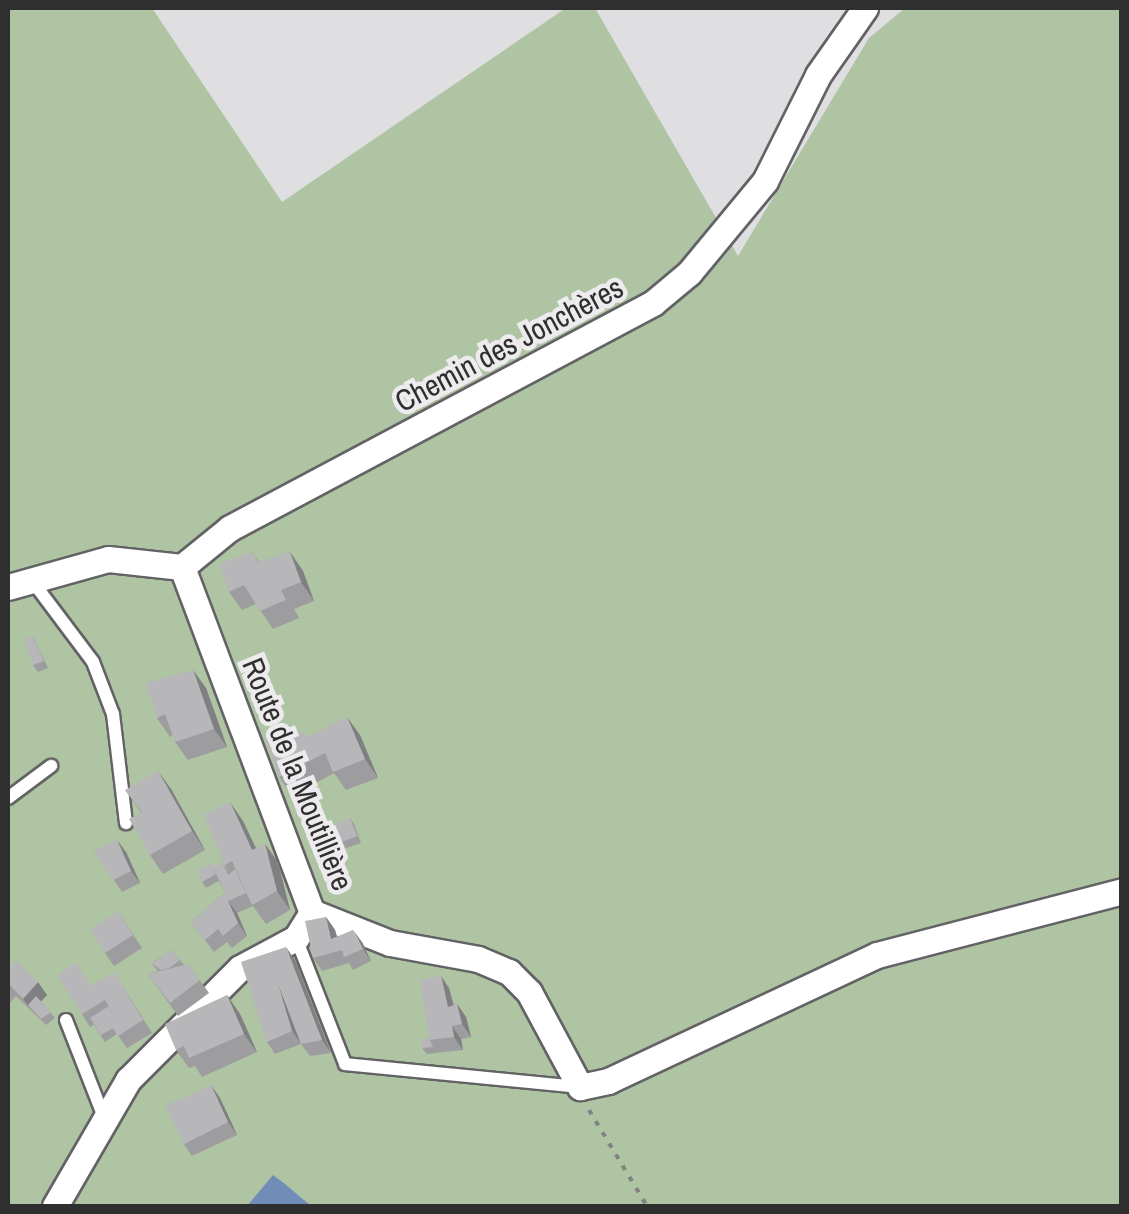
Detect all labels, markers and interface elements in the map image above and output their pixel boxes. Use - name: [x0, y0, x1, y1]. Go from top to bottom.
- street label: Chemin des Jonchères: [389, 269, 629, 419]
- street label: Route de la Moutillière: [235, 653, 361, 895]

